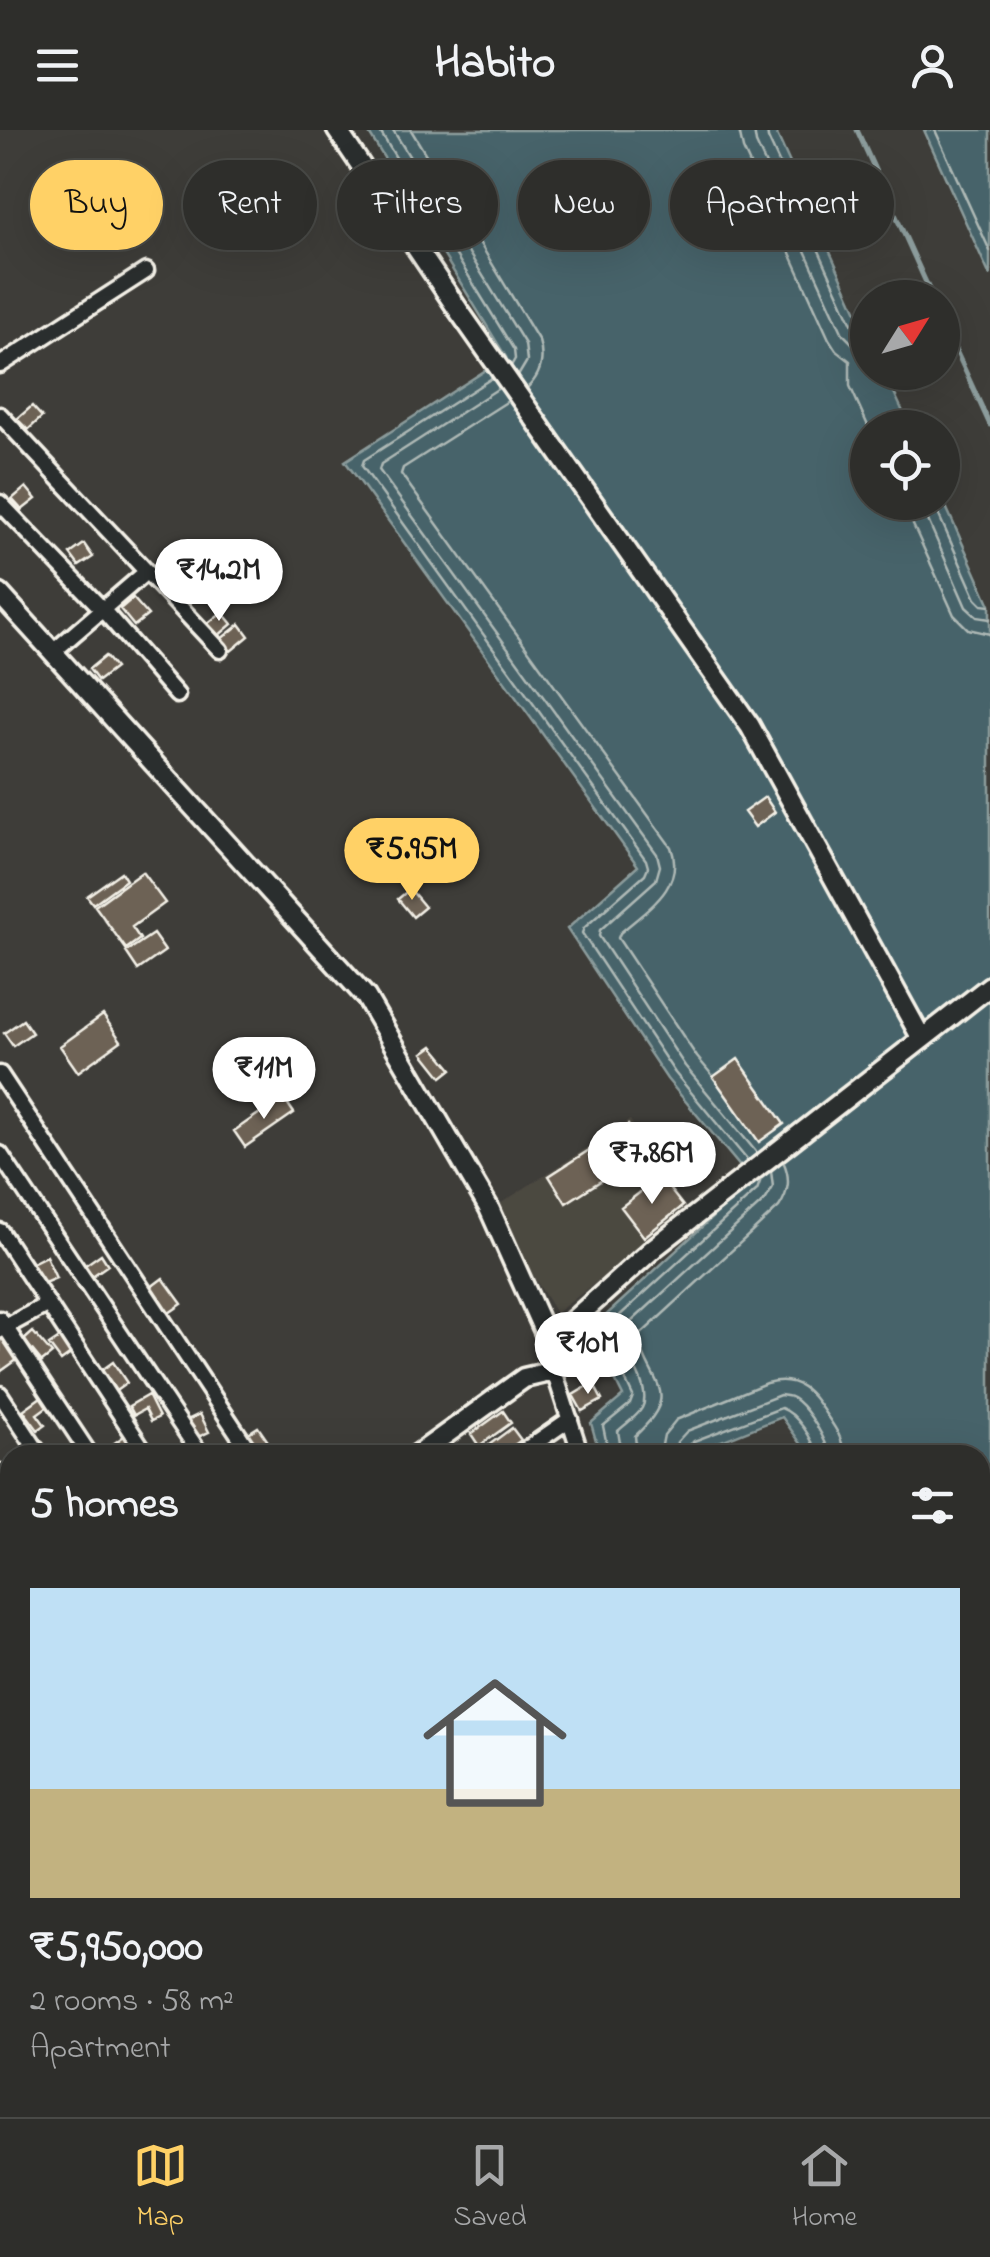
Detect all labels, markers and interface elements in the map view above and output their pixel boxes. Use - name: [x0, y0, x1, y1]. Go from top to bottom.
- text: Habito: [435, 32, 555, 98]
- icon: menu: [30, 38, 85, 93]
- icon: person: [905, 38, 960, 93]
- chip: Buy: [30, 160, 163, 250]
- chip: Rent: [183, 160, 317, 250]
- chip: Filters: [337, 160, 498, 250]
- chip: New: [518, 160, 650, 250]
- chip: Apartment: [670, 160, 894, 250]
- north arrow: [850, 280, 960, 390]
- map controls: [850, 280, 960, 520]
- button: locate: [850, 410, 960, 520]
- pin: ₹14.2M: [138, 539, 300, 624]
- text: ₹14.2M: [177, 548, 261, 595]
- pin: ₹5.95M: [331, 818, 493, 903]
- text: ₹5.95M: [366, 827, 458, 874]
- pin: ₹11M: [205, 1037, 323, 1122]
- text: ₹11M: [235, 1046, 293, 1093]
- pin: ₹7.86M: [571, 1122, 733, 1207]
- text: ₹7.86M: [610, 1131, 694, 1178]
- pin: ₹10M: [529, 1312, 647, 1397]
- text: ₹10M: [557, 1321, 619, 1368]
- text: 5 homes: [30, 1475, 179, 1536]
- icon: filters: [905, 1478, 960, 1533]
- icon: home: [405, 1653, 585, 1833]
- text: ₹5,950,000: [30, 1918, 203, 1979]
- text: 2 rooms · 58 m²: [30, 1979, 234, 2026]
- text: Apartment: [30, 2026, 171, 2073]
- tab: Map: [133, 2138, 188, 2239]
- tab: Saved: [453, 2138, 526, 2239]
- tab: Home: [792, 2138, 857, 2239]

